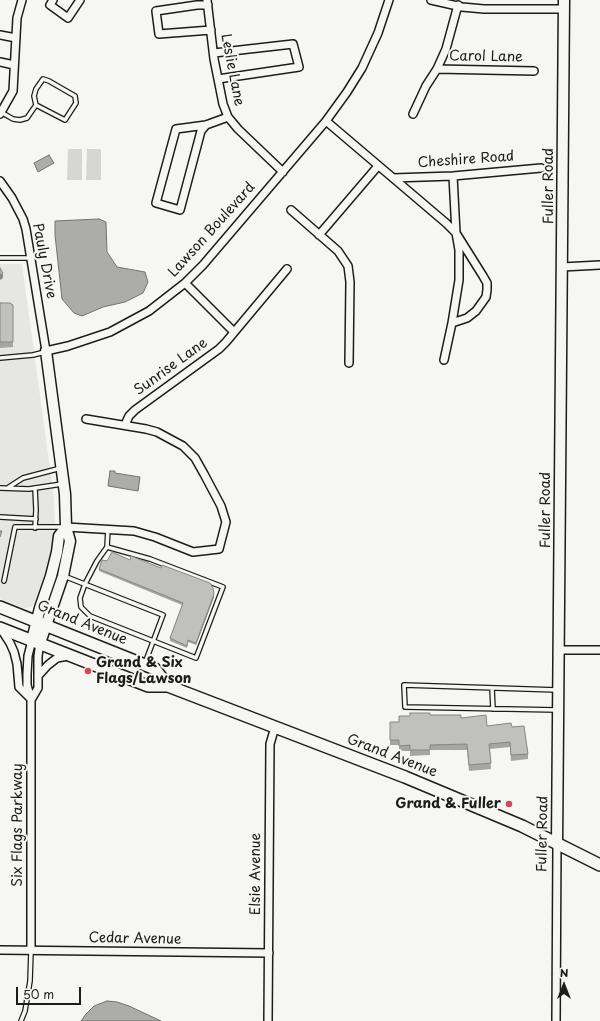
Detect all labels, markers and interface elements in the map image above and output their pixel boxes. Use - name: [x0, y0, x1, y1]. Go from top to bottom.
- street label: Leslie Lane: [217, 32, 247, 108]
- street label: Carol Lane: [449, 48, 523, 66]
- street label: Cheshire Road: [417, 148, 515, 172]
- street label: Fuller Road: [541, 148, 557, 224]
- street label: Lawson Boulevard: [165, 179, 259, 281]
- street label: Pauly Drive: [28, 222, 60, 300]
- street label: Sunrise Lane: [131, 335, 211, 399]
- street label: Fuller Road: [538, 472, 554, 548]
- street label: Grand Avenue: [35, 597, 129, 649]
- place label: Grand & Six Flags/Lawson: [96, 655, 191, 688]
- marker: Grand & Six Flags/Lawson: [83, 666, 93, 676]
- street label: Grand Avenue: [344, 731, 440, 781]
- street label: Six Flags Parkway: [10, 763, 26, 887]
- place label: Grand & Fuller: [395, 796, 501, 812]
- street label: Fuller Road: [534, 796, 552, 872]
- marker: Grand & Fuller: [504, 799, 514, 809]
- street label: Elsie Avenue: [248, 833, 264, 915]
- street label: Cedar Avenue: [88, 930, 182, 948]
- text: N: [560, 964, 568, 981]
- north arrow: [544, 965, 584, 1005]
- scale bar: [18, 979, 83, 1005]
- text: 50 m: [23, 985, 54, 1003]

